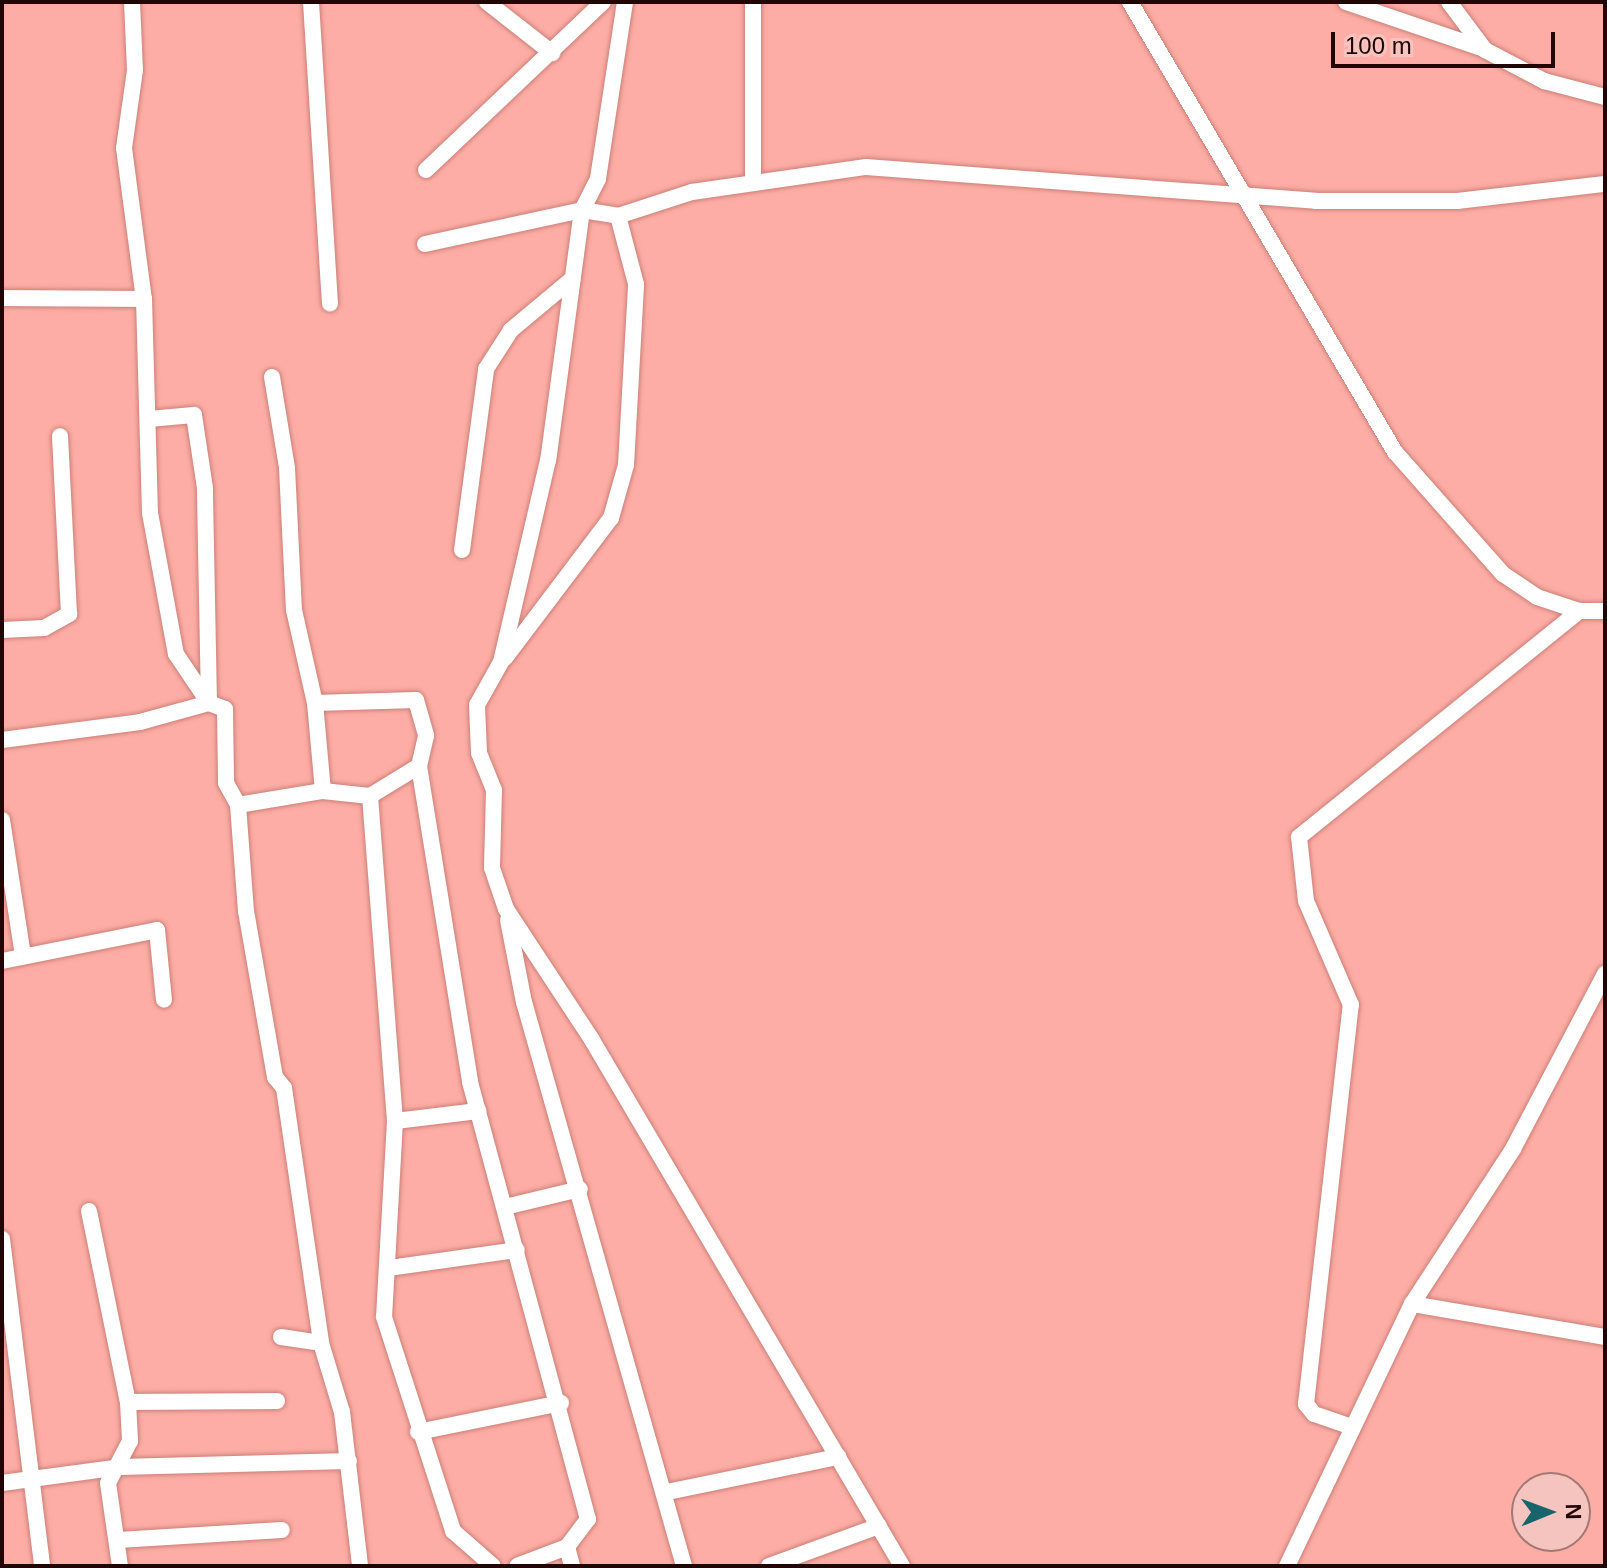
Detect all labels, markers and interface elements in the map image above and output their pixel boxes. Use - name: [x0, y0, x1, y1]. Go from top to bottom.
- scale bar: [1335, 16, 1559, 66]
- text: 100 m: [1345, 32, 1412, 59]
- north arrow: [1511, 1472, 1591, 1552]
- text: N: [1561, 1503, 1586, 1520]

